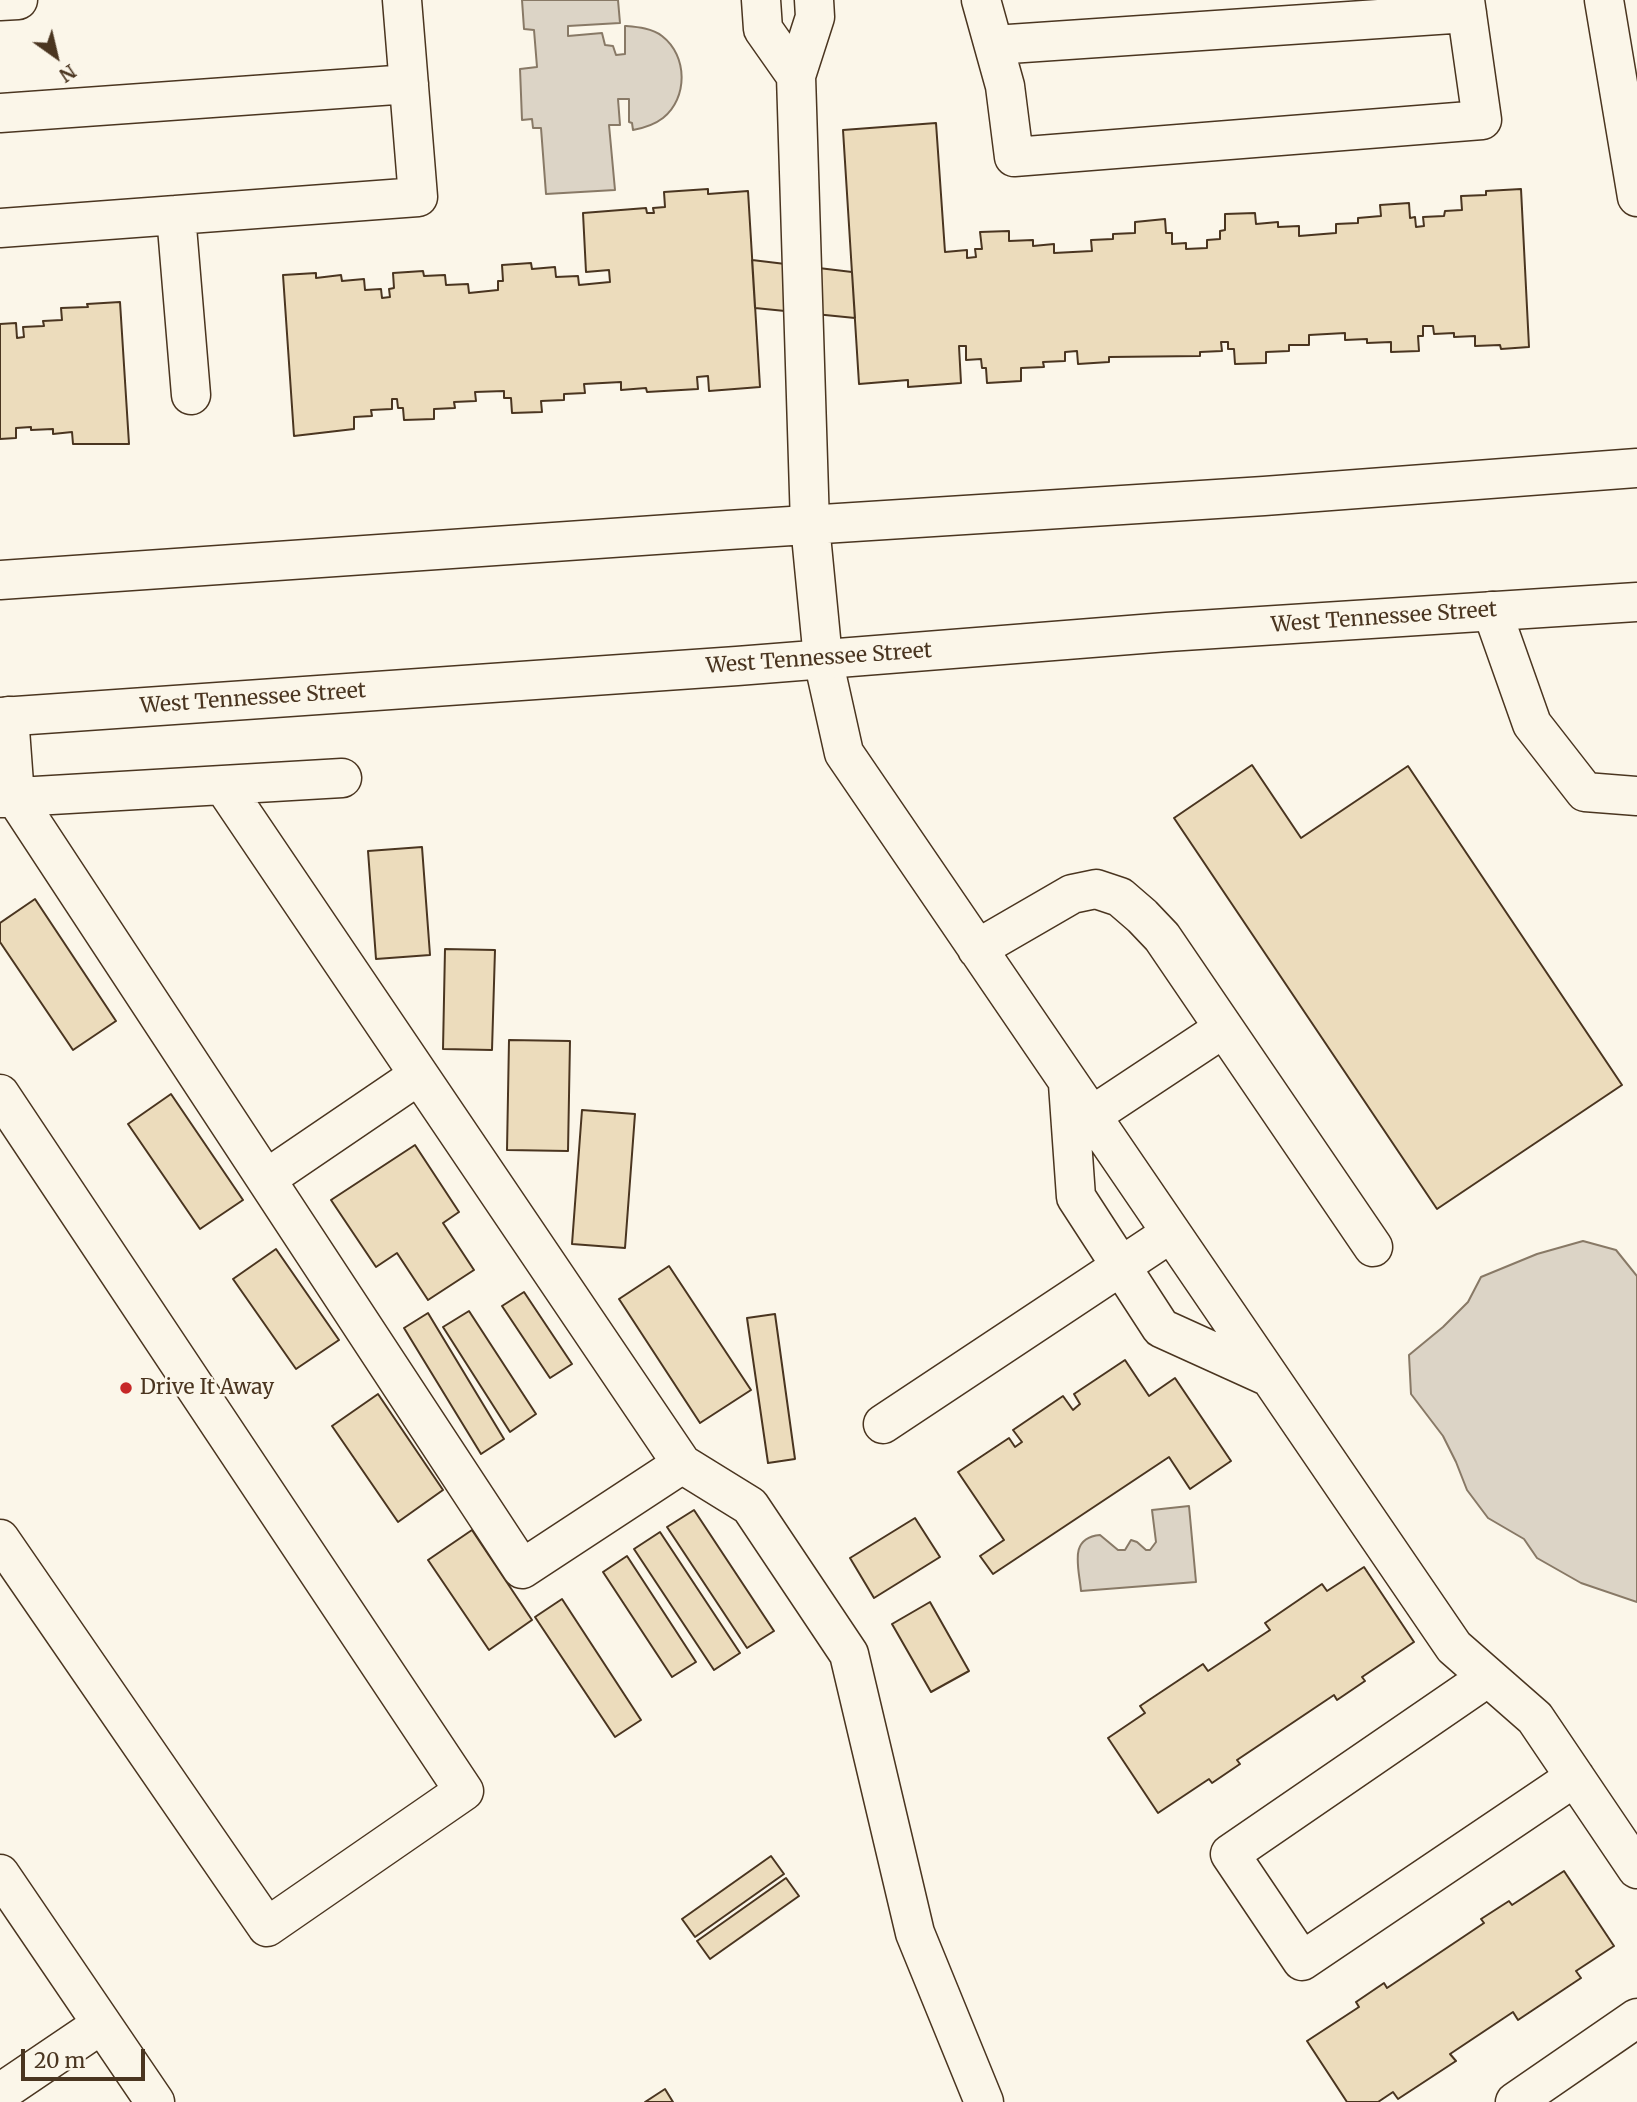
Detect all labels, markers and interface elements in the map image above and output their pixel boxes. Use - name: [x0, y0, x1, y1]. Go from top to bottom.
- north arrow: [21, 21, 91, 91]
- text: N: [55, 59, 81, 88]
- street label: West Tennessee Street: [1270, 598, 1498, 638]
- street label: West Tennessee Street: [705, 639, 933, 679]
- street label: West Tennessee Street: [139, 679, 367, 719]
- place label: Drive It Away: [140, 1375, 274, 1401]
- marker: Drive It Away: [118, 1380, 134, 1396]
- scale bar: [24, 2036, 149, 2080]
- text: 20 m: [34, 2047, 85, 2074]

